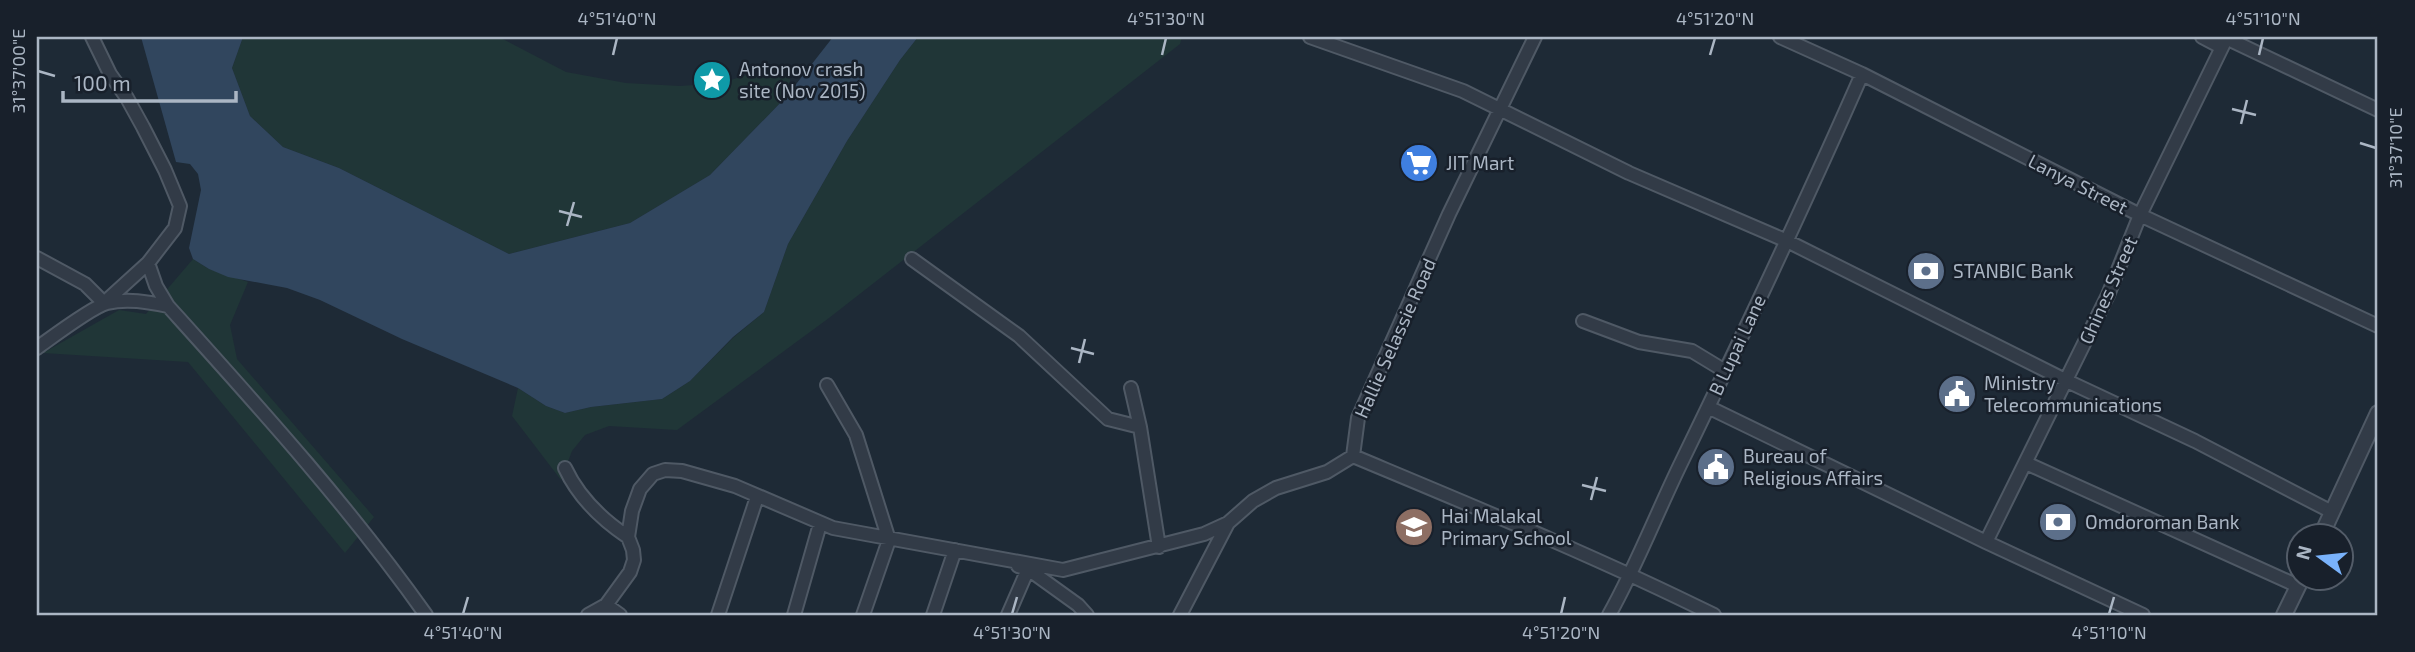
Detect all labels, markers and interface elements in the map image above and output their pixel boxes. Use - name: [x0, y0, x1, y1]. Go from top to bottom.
- text: 4°51'40"N: [578, 7, 656, 29]
- text: 4°51'30"N: [1127, 7, 1205, 29]
- text: 4°51'20"N: [1676, 7, 1754, 29]
- text: 4°51'10"N: [2225, 7, 2301, 29]
- text: 31°37'00"E: [7, 29, 29, 113]
- place label: Antonov crash site (Nov 2015): [739, 57, 866, 102]
- place icon: Antonov crash site (Nov 2015): [691, 59, 733, 101]
- scale bar: [63, 60, 236, 104]
- text: 100 m: [74, 70, 131, 95]
- text: 31°37'10"E: [2384, 107, 2406, 189]
- supermarket icon: JIT Mart: [1398, 142, 1440, 184]
- street label: Lanya Street: [2025, 149, 2132, 218]
- place label: JIT Mart: [1446, 151, 1514, 174]
- street label: Ghines Street: [2074, 232, 2142, 347]
- bank icon: STANBIC Bank: [1905, 250, 1947, 292]
- street label: Hallie Selassie Road: [1349, 254, 1440, 421]
- place label: STANBIC Bank: [1953, 259, 2074, 282]
- street label: B Lupai Lane: [1703, 291, 1770, 399]
- place label: Ministry Telecommunications: [1984, 371, 2162, 416]
- public building icon: Ministry Telecommunications: [1936, 373, 1978, 415]
- place label: Bureau of Religious Affairs: [1743, 444, 1883, 489]
- public building icon: Bureau of Religious Affairs: [1695, 446, 1737, 488]
- bank icon: Omdoroman Bank: [2037, 501, 2079, 543]
- place label: Hai Malakal Primary School: [1441, 504, 1572, 549]
- school or university icon: Hai Malakal Primary School: [1393, 506, 1435, 548]
- place label: Omdoroman Bank: [2085, 510, 2240, 533]
- north arrow: [2286, 522, 2356, 592]
- text: N: [2290, 543, 2316, 562]
- text: 4°51'40"N: [424, 621, 502, 643]
- text: 4°51'30"N: [973, 621, 1051, 643]
- text: 4°51'20"N: [1522, 621, 1600, 643]
- text: 4°51'10"N: [2071, 621, 2147, 643]

